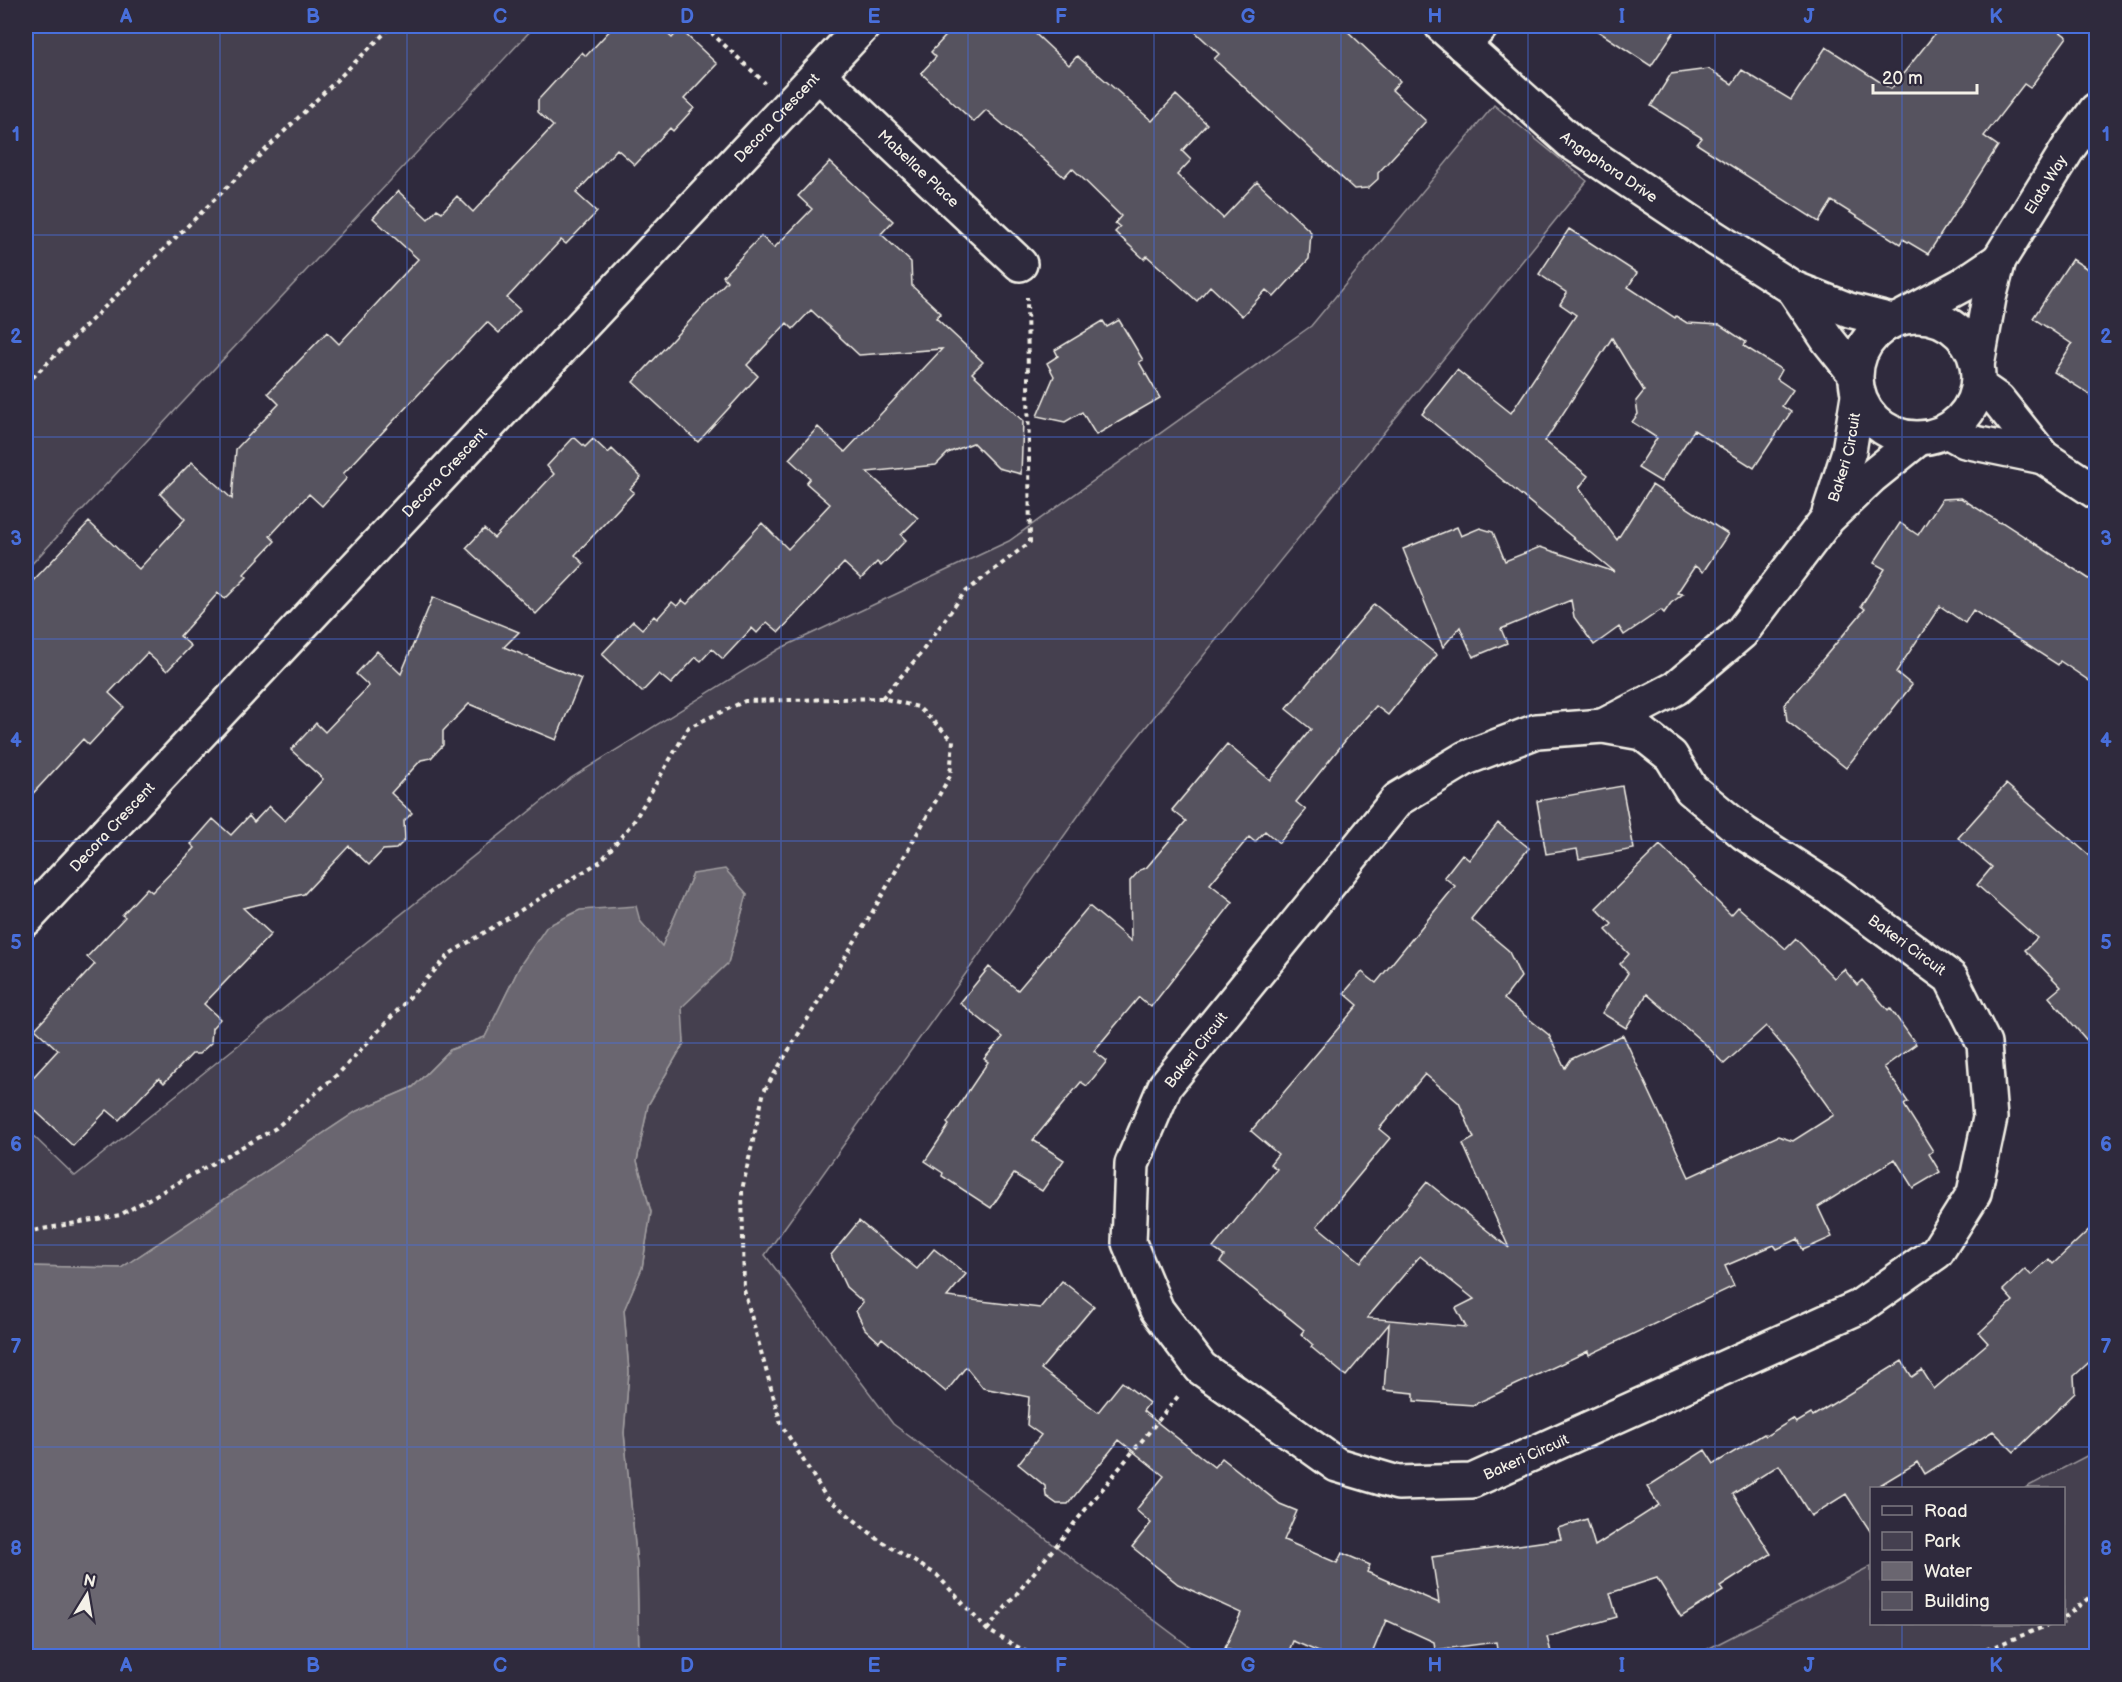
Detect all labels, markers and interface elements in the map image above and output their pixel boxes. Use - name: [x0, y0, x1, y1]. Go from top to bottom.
- text: A: [119, 5, 133, 29]
- text: B: [306, 5, 320, 29]
- text: C: [493, 5, 507, 29]
- text: D: [680, 5, 694, 29]
- text: E: [868, 5, 881, 29]
- text: F: [1055, 5, 1067, 29]
- text: G: [1241, 5, 1256, 29]
- text: H: [1428, 5, 1442, 29]
- text: I: [1619, 5, 1625, 29]
- text: J: [1804, 5, 1816, 29]
- text: K: [1989, 5, 2003, 29]
- scale bar: [1873, 57, 1976, 95]
- text: 20 m: [1882, 68, 1923, 89]
- street label: Decora Crescent: [731, 69, 824, 167]
- text: 1: [12, 123, 20, 147]
- text: 1: [2102, 123, 2110, 147]
- street label: Mabellae Place: [873, 126, 963, 212]
- street label: Angophora Drive: [1556, 128, 1661, 207]
- street label: Elata Way: [2021, 152, 2072, 218]
- text: 2: [10, 325, 22, 349]
- text: 2: [2100, 325, 2112, 349]
- street label: Bakeri Circuit: [1824, 411, 1865, 504]
- street label: Decora Crescent: [398, 424, 492, 522]
- text: 3: [10, 527, 22, 551]
- text: 3: [2100, 527, 2112, 551]
- text: 4: [10, 729, 22, 753]
- text: 4: [2100, 729, 2112, 753]
- street label: Decora Crescent: [66, 778, 159, 876]
- street label: Bakeri Circuit: [1864, 911, 1950, 980]
- text: 5: [10, 931, 22, 955]
- text: 5: [2100, 931, 2112, 955]
- street label: Bakeri Circuit: [1161, 1008, 1232, 1092]
- text: 6: [10, 1133, 22, 1157]
- text: 6: [2100, 1133, 2112, 1157]
- text: 7: [10, 1335, 22, 1359]
- text: 7: [2100, 1335, 2112, 1359]
- street label: Bakeri Circuit: [1481, 1430, 1572, 1485]
- legend: [1870, 1487, 2065, 1625]
- text: Road: [1924, 1501, 1968, 1522]
- text: Park: [1924, 1531, 1960, 1552]
- text: 8: [10, 1537, 22, 1561]
- text: 8: [2100, 1537, 2112, 1561]
- text: Water: [1924, 1561, 1972, 1582]
- north arrow: [57, 1565, 117, 1625]
- text: N: [82, 1571, 97, 1592]
- text: Building: [1924, 1591, 1990, 1612]
- text: A: [119, 1654, 133, 1678]
- text: B: [306, 1654, 320, 1678]
- text: C: [493, 1654, 507, 1678]
- text: D: [680, 1654, 694, 1678]
- text: E: [868, 1654, 881, 1678]
- text: F: [1055, 1654, 1067, 1678]
- text: G: [1241, 1654, 1256, 1678]
- text: H: [1428, 1654, 1442, 1678]
- text: I: [1619, 1654, 1625, 1678]
- text: J: [1804, 1654, 1816, 1678]
- text: K: [1989, 1654, 2003, 1678]

